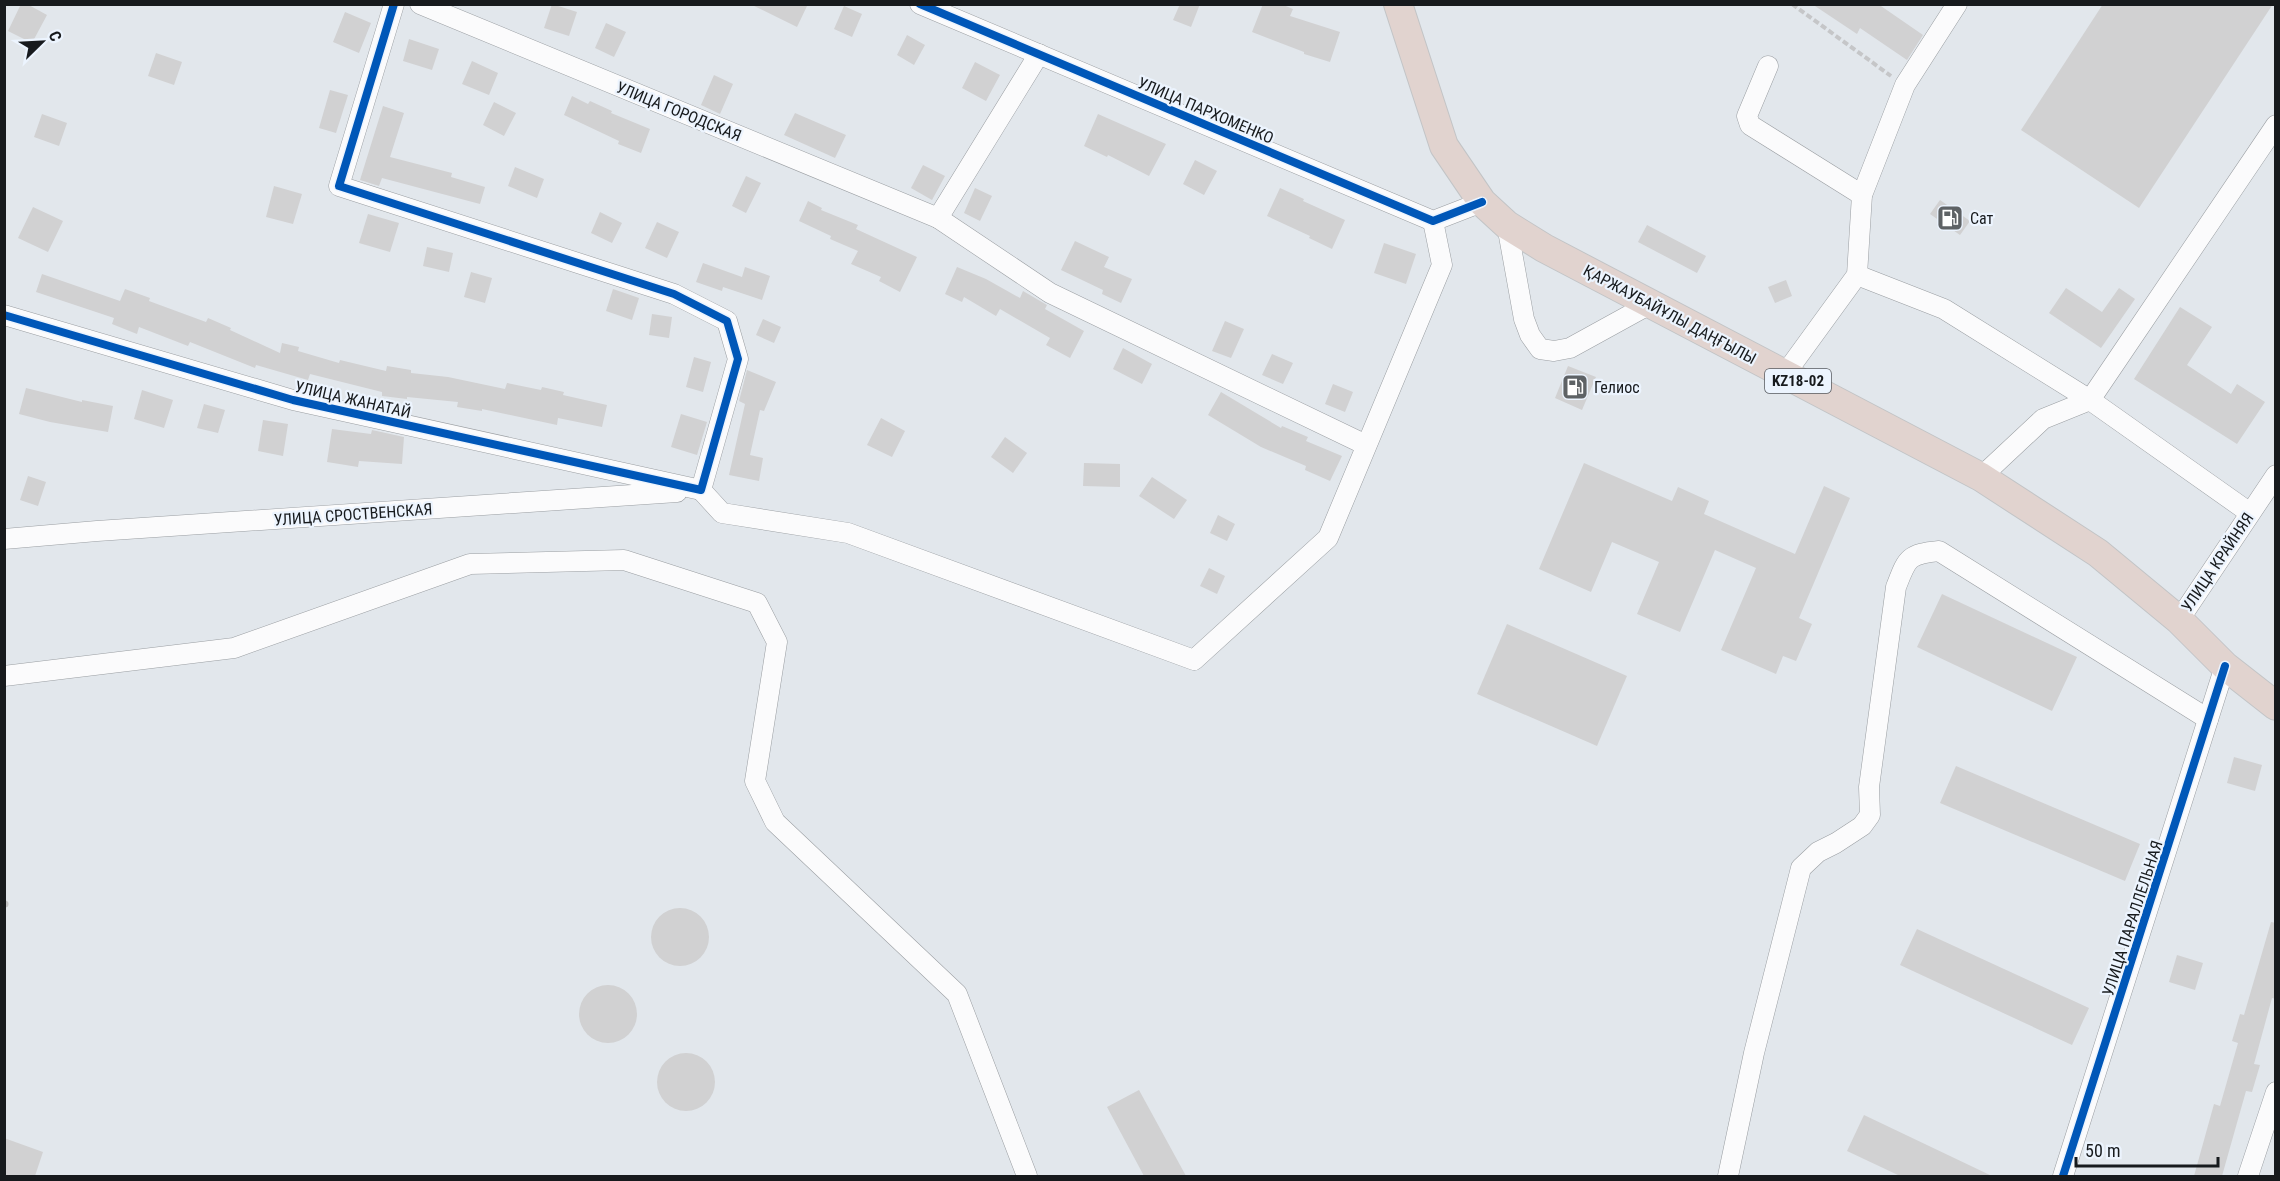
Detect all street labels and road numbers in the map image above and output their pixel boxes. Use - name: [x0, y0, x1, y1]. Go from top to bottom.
- street label: УЛИЦА ПАРХОМЕНКО: [1135, 73, 1277, 148]
- street label: УЛИЦА ГОРОДСКАЯ: [614, 78, 744, 145]
- street label: ҚАРЖАУБАЙҰЛЫ ДАҢҒЫЛЫ: [1580, 261, 1759, 368]
- road number: KZ18-02: [1765, 369, 1831, 393]
- street label: УЛИЦА ЖАНАТАЙ: [293, 377, 413, 422]
- street label: УЛИЦА СРОСТВЕНСКАЯ: [273, 499, 433, 530]
- street label: УЛИЦА КРАЙНЯЯ: [2177, 509, 2258, 615]
- street label: УЛИЦА ПАРАЛЛЕЛЬНАЯ: [2098, 838, 2167, 998]

